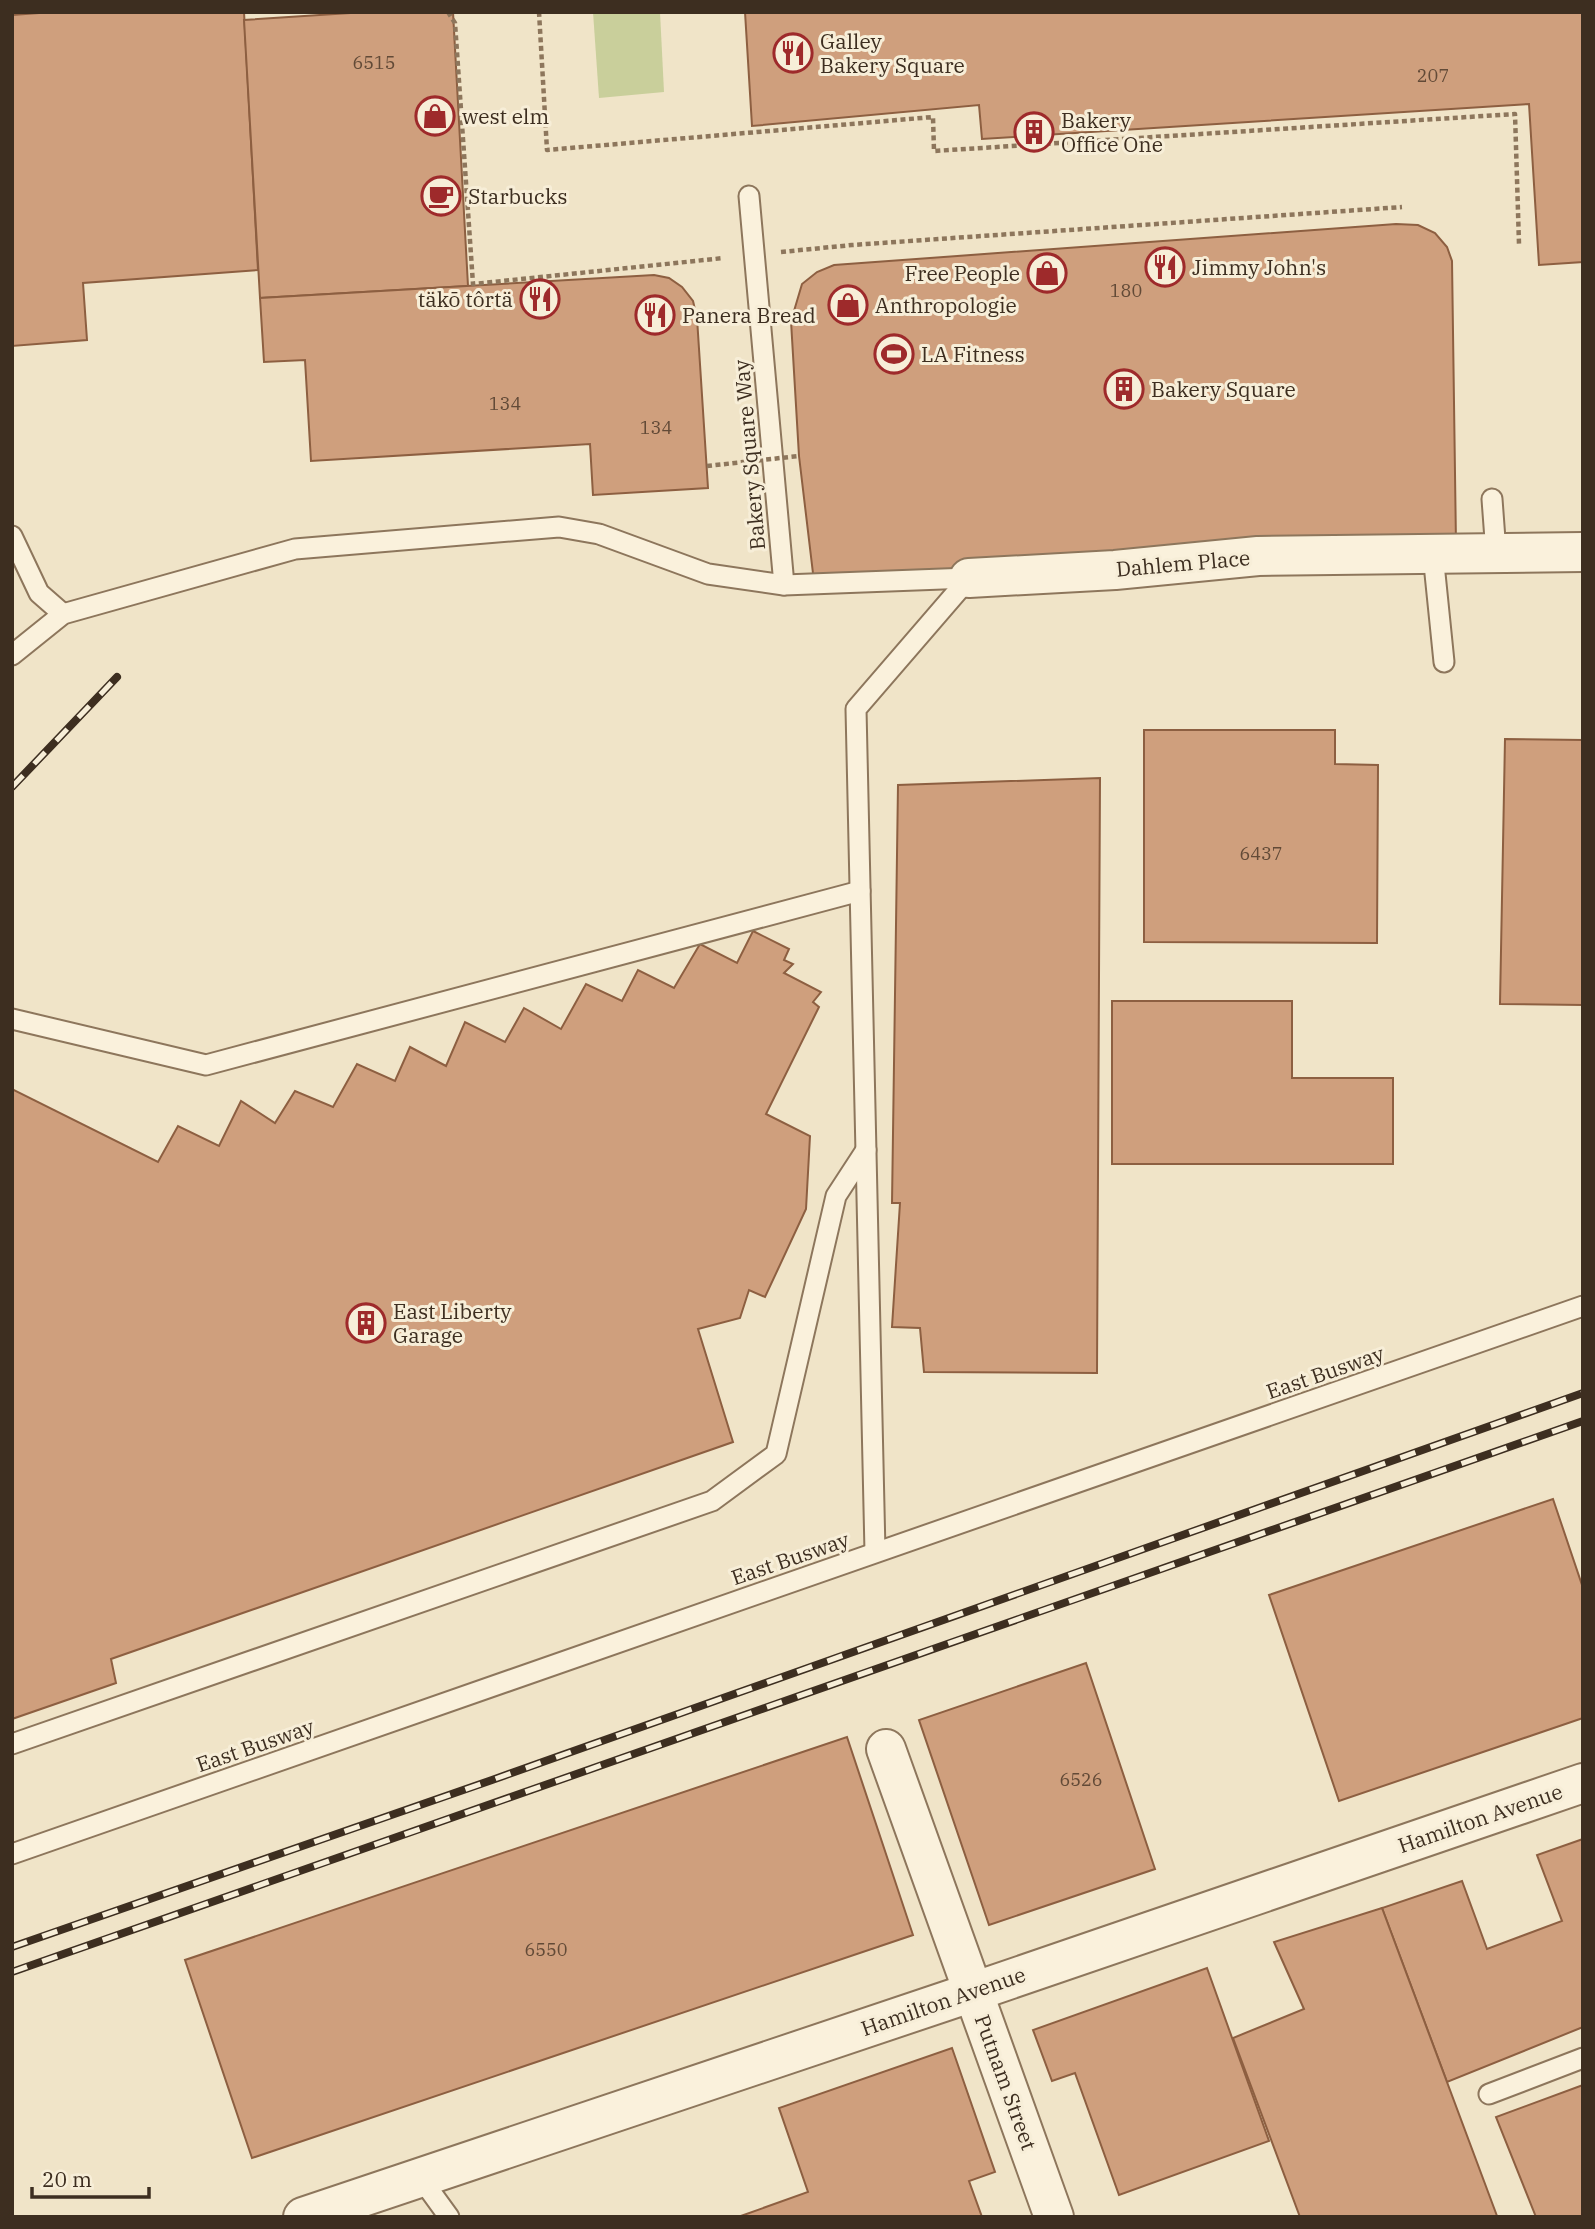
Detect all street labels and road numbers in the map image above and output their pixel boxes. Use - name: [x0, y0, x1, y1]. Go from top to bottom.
- street label: Bakery Square Way: [727, 358, 771, 551]
- street label: Dahlem Place: [1115, 543, 1251, 583]
- street label: East Busway: [1262, 1338, 1388, 1405]
- street label: East Busway: [727, 1524, 853, 1591]
- street label: East Busway: [192, 1711, 318, 1778]
- street label: Hamilton Avenue: [1394, 1777, 1566, 1859]
- street label: Hamilton Avenue: [857, 1960, 1029, 2042]
- street label: Putnam Street: [969, 2010, 1043, 2154]

